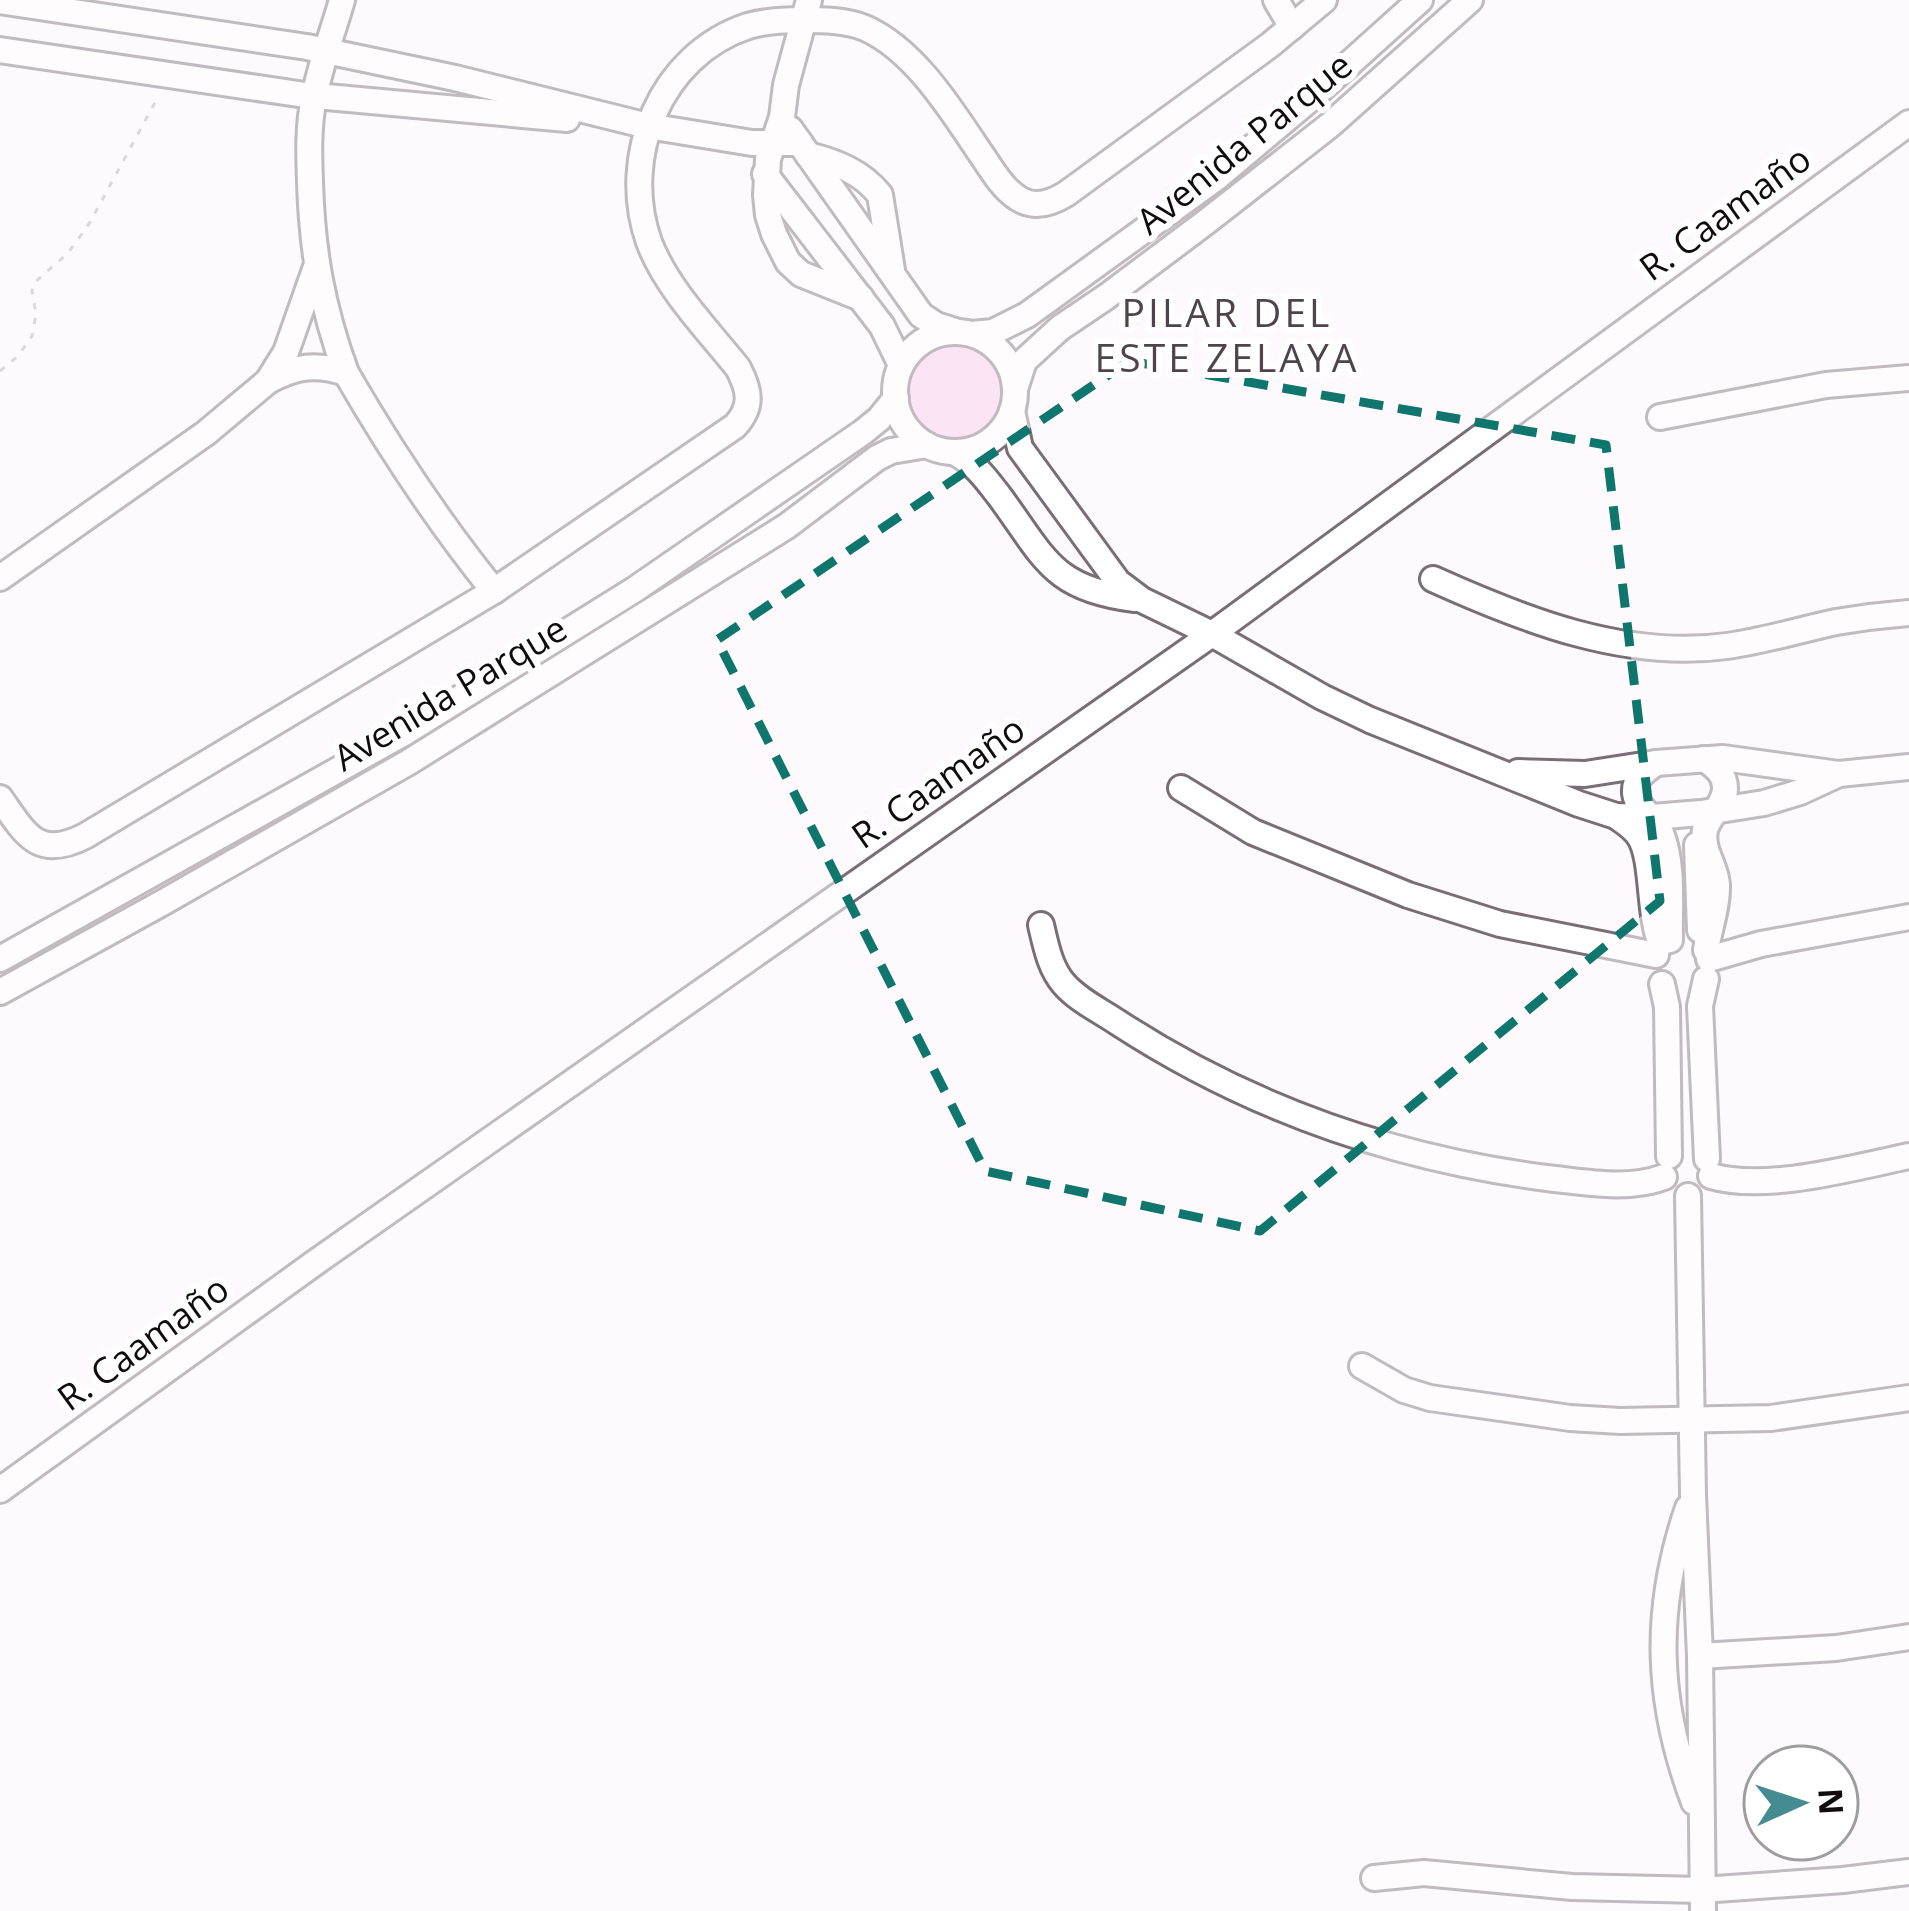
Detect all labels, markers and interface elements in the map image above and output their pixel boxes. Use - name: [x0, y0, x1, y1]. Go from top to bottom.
- street label: Avenida Parque: [1126, 40, 1362, 245]
- street label: R. Caamaño: [1629, 134, 1820, 291]
- district label: PILAR DEL ESTE ZELAYA: [1095, 285, 1359, 383]
- street label: Avenida Parque: [324, 604, 576, 782]
- street label: R. Caamaño: [841, 704, 1034, 859]
- street label: R. Caamaño: [47, 1264, 238, 1421]
- north arrow: [1741, 1743, 1861, 1863]
- text: N: [1808, 1787, 1855, 1816]

